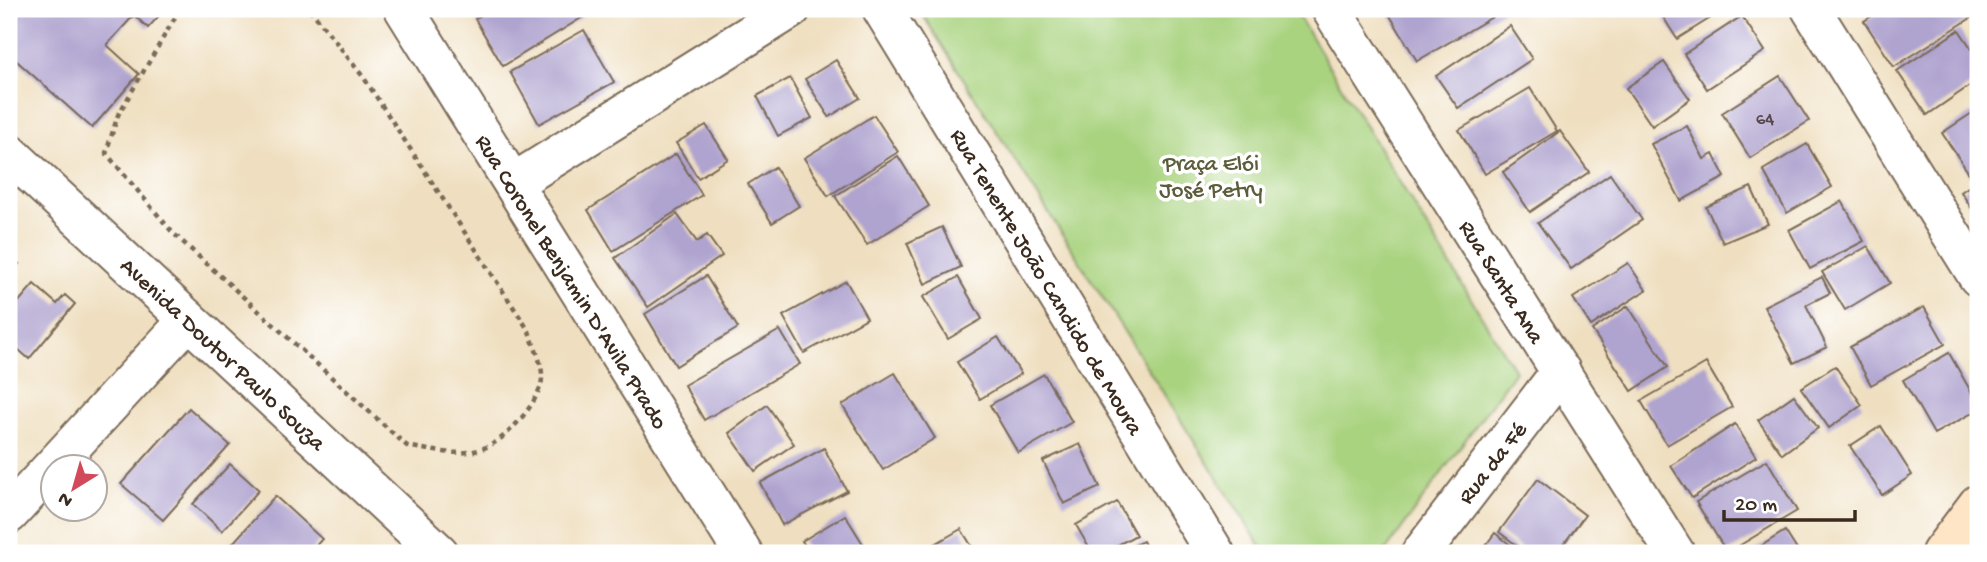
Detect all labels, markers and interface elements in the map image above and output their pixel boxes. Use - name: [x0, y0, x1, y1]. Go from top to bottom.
- house number: 64: [1756, 109, 1774, 132]
- street label: Rua Tenente João Candido de Moura: [943, 125, 1148, 442]
- street label: Rua Coronel Benjamin D'Avila Prado: [468, 131, 672, 435]
- park label: Praça Elói José Petry: [1159, 152, 1263, 205]
- street label: Rua Santa Ana: [1451, 216, 1549, 351]
- street label: Avenida Doutor Paulo Souza: [113, 253, 331, 459]
- street label: Rua da Fé: [1453, 417, 1535, 510]
- north arrow: [38, 454, 108, 524]
- scale bar: [1724, 478, 1856, 522]
- text: N: [54, 486, 78, 512]
- text: 20 m: [1735, 494, 1777, 519]

